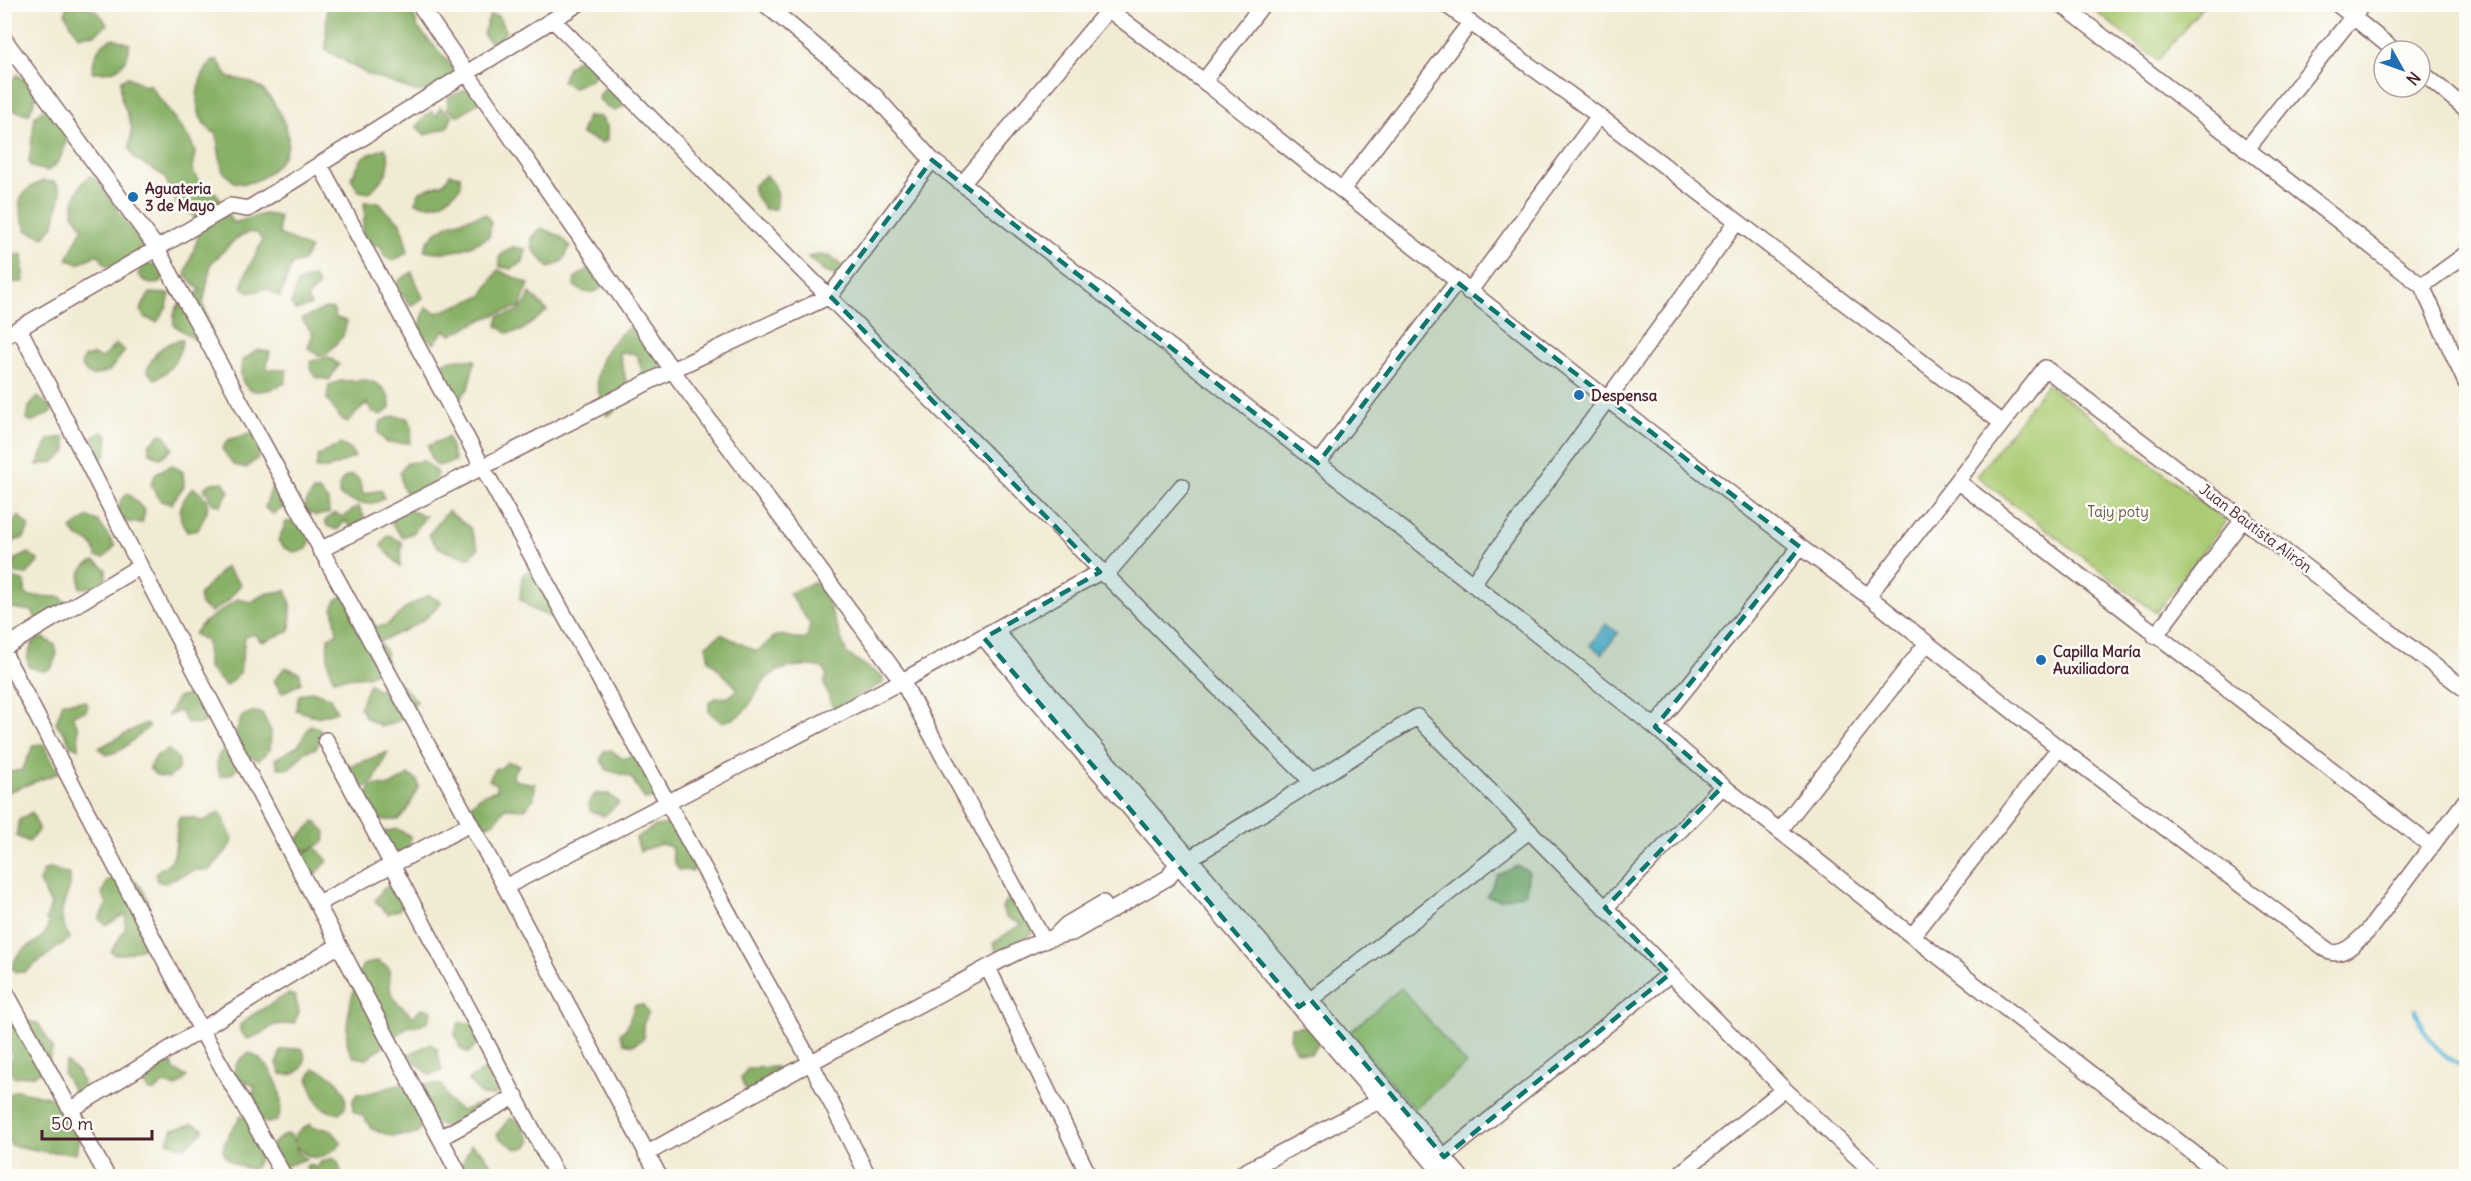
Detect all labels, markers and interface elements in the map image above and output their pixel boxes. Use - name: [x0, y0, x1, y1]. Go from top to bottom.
- north arrow: [2372, 39, 2432, 99]
- text: N: [2402, 68, 2425, 89]
- place label: Aguateria 3 de Mayo: [145, 179, 216, 216]
- marker: Aguateria 3 de Mayo: [126, 190, 140, 204]
- place label: Despensa: [1591, 386, 1658, 406]
- marker: Despensa: [1572, 388, 1586, 402]
- street label: Juan Bautista Alirón: [2196, 479, 2316, 577]
- park label: Tajy poty: [2087, 502, 2149, 521]
- place label: Capilla María Auxiliadora: [2053, 642, 2141, 678]
- marker: Capilla María Auxiliadora: [2034, 653, 2048, 667]
- scale bar: [42, 1103, 152, 1141]
- text: 50 m: [51, 1112, 93, 1135]

